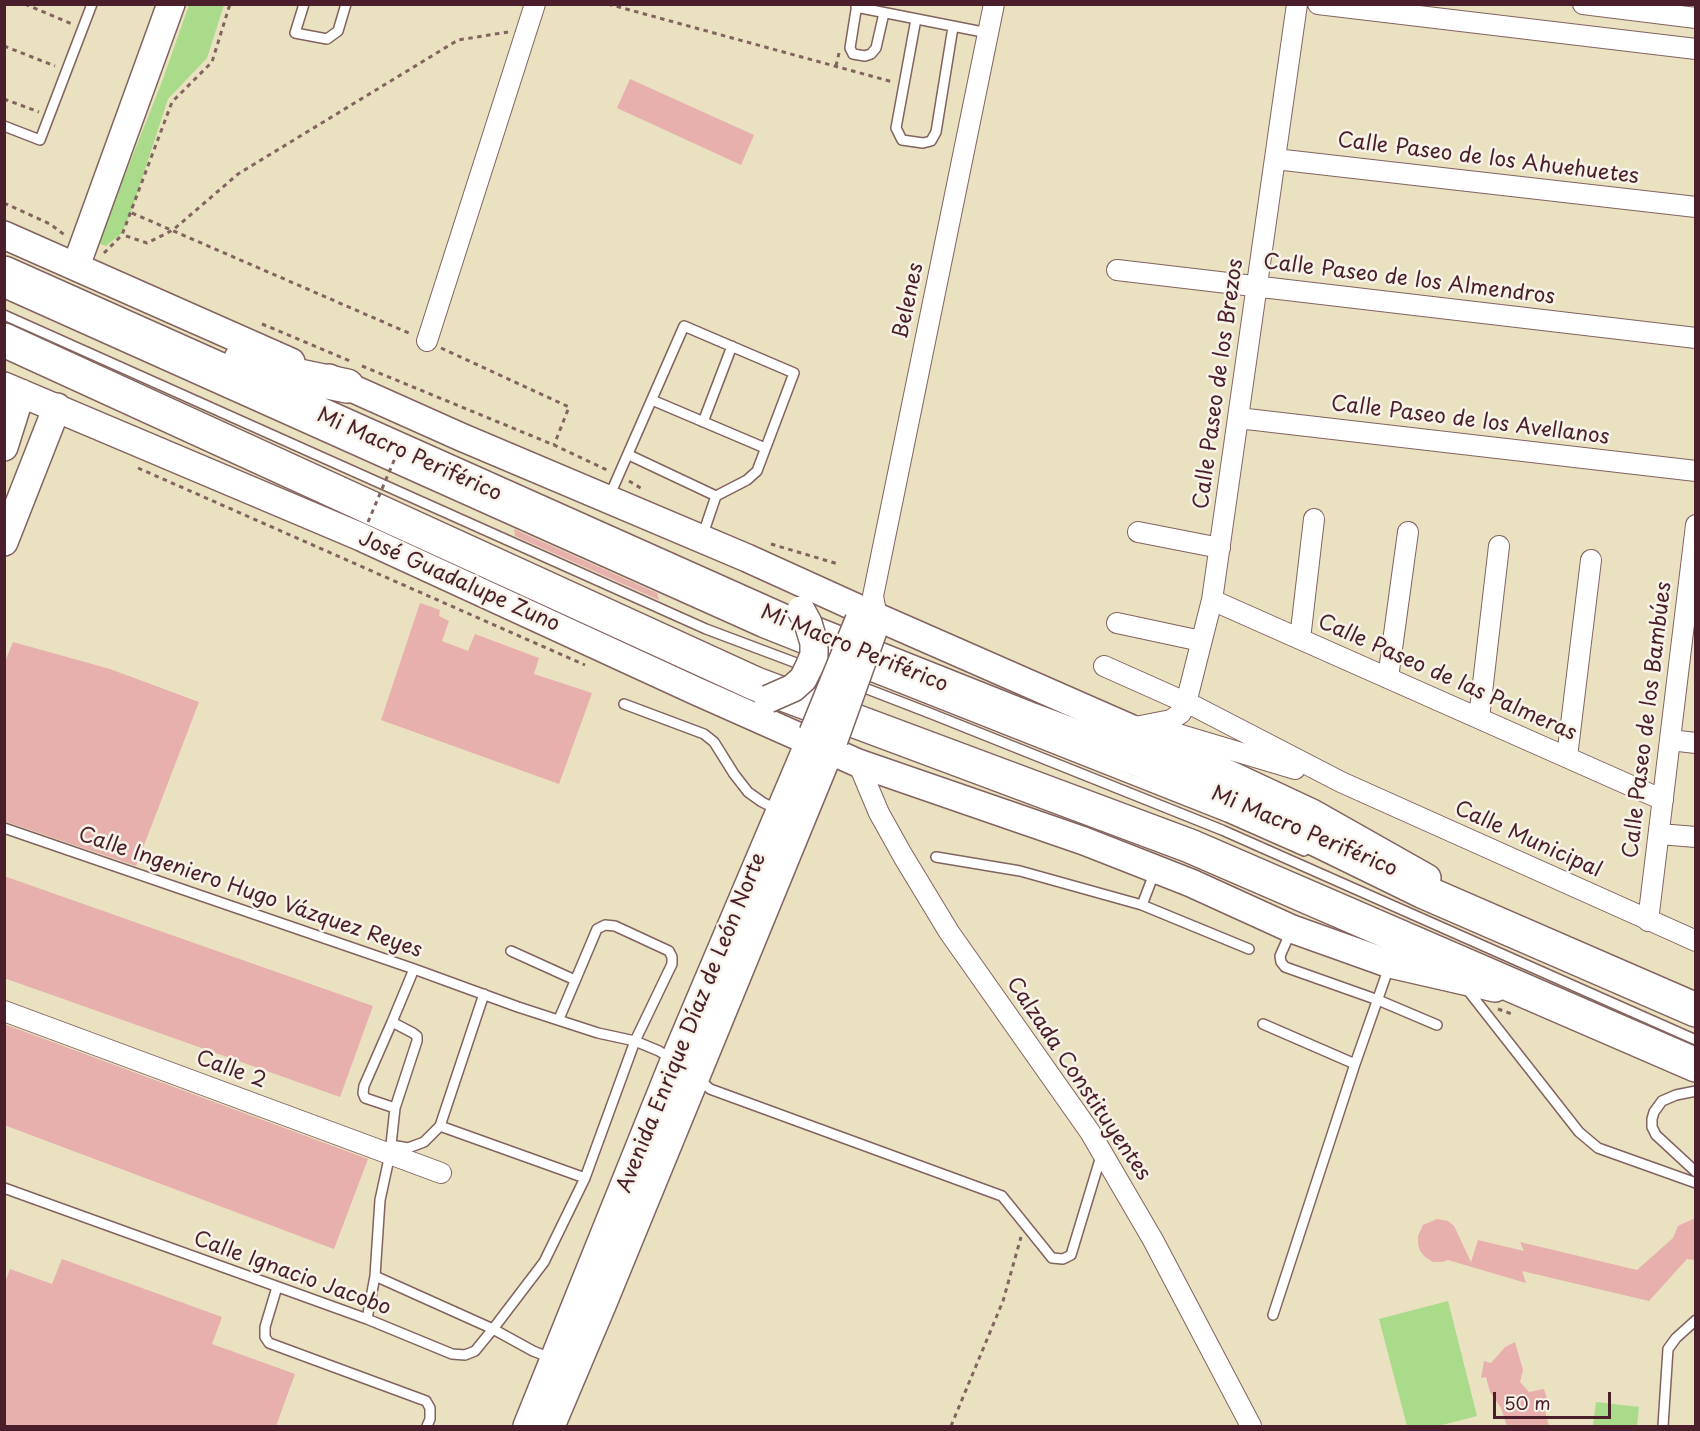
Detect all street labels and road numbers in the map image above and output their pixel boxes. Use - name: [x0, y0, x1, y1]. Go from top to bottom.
- street label: Calle Paseo de los Ahuehuetes: [1336, 128, 1640, 190]
- street label: Calle Paseo de los Almendros: [1262, 250, 1556, 310]
- street label: Calle Paseo de los Brezos: [1189, 257, 1249, 511]
- street label: Belenes: [889, 261, 929, 341]
- street label: Calle Paseo de los Avellanos: [1329, 391, 1611, 451]
- street label: Mi Macro Periférico: [313, 403, 505, 507]
- street label: José Guadalupe Zuno: [355, 526, 563, 638]
- street label: Calle Paseo de los Bambúes: [1619, 580, 1677, 860]
- street label: Mi Macro Periférico: [757, 600, 951, 698]
- street label: Calle Paseo de las Palmeras: [1314, 609, 1580, 747]
- street label: Mi Macro Periférico: [1207, 781, 1401, 883]
- street label: Calle Municipal: [1450, 796, 1606, 884]
- street label: Calle Ingeniero Hugo Vázquez Reyes: [75, 822, 425, 964]
- street label: Avenida Enrique Díaz de León Norte: [612, 849, 772, 1197]
- street label: Calzada Constituyentes: [1001, 973, 1155, 1185]
- street label: Calle 2: [192, 1046, 270, 1094]
- street label: Calle Ignacio Jacobo: [190, 1227, 394, 1321]

